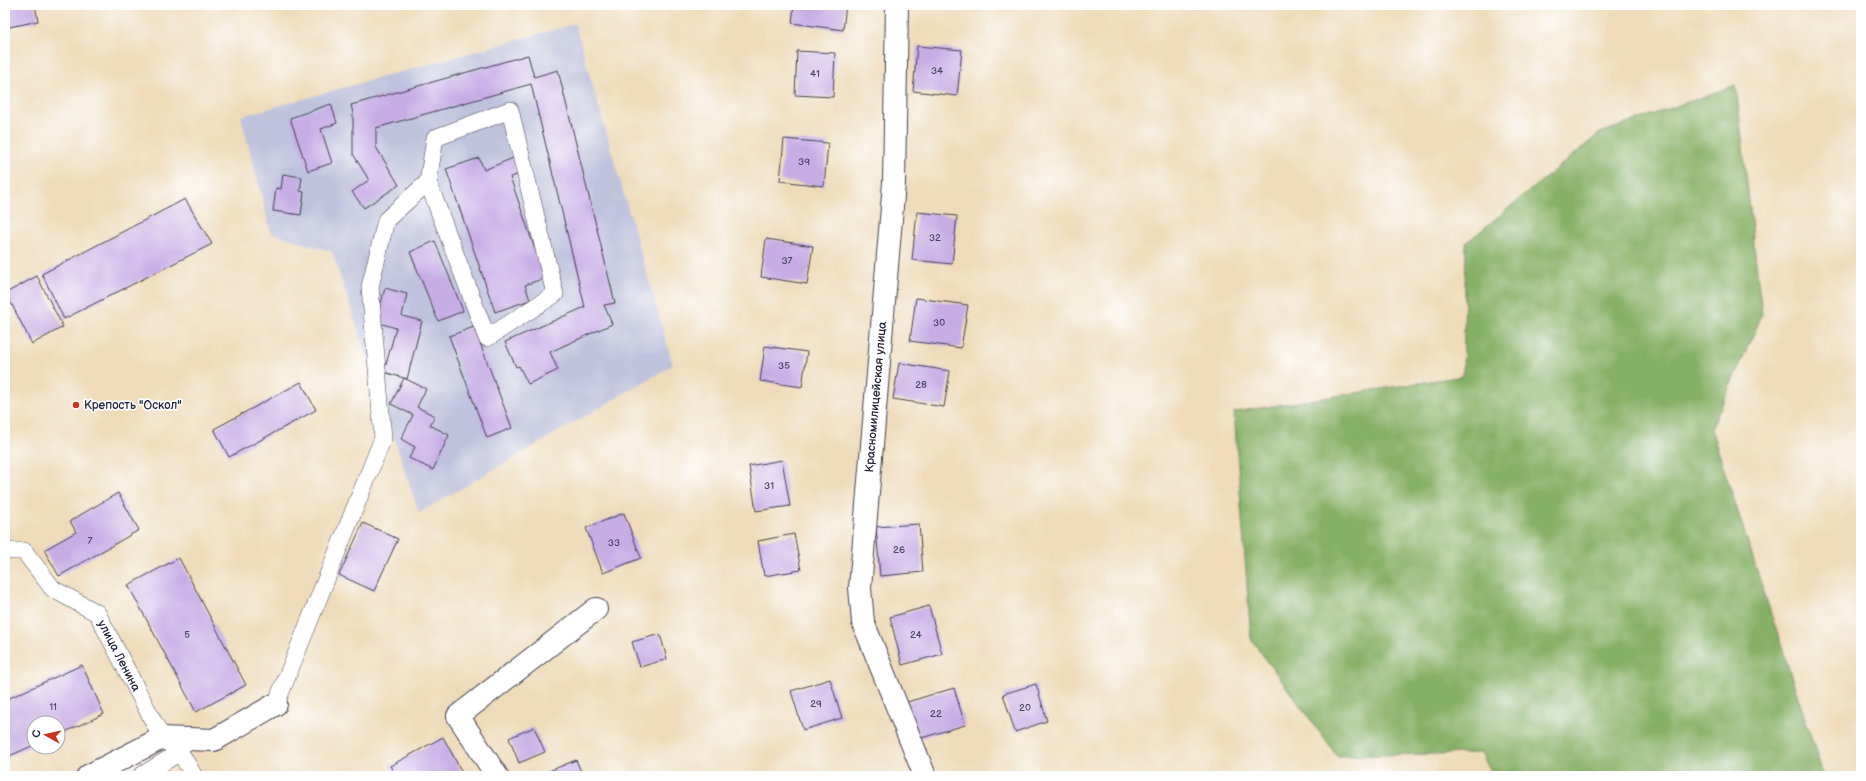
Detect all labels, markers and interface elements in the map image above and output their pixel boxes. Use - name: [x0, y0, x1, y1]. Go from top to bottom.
- house number: 34: [931, 65, 943, 77]
- house number: 41: [810, 68, 820, 80]
- house number: 39: [798, 156, 810, 168]
- house number: 32: [929, 232, 941, 244]
- house number: 37: [781, 255, 793, 267]
- house number: 30: [933, 317, 945, 329]
- street label: Красномилицейская улица: [862, 321, 890, 473]
- house number: 35: [778, 360, 790, 372]
- house number: 28: [915, 379, 927, 391]
- place label: Крепость "Оскол": [84, 398, 182, 413]
- marker: Крепость "Оскол": [71, 400, 81, 410]
- house number: 31: [764, 480, 774, 492]
- house number: 7: [88, 535, 93, 547]
- house number: 33: [608, 537, 620, 549]
- house number: 26: [893, 544, 905, 556]
- street label: улица Ленина: [94, 617, 144, 694]
- house number: 5: [184, 629, 190, 641]
- house number: 24: [910, 629, 922, 641]
- house number: 29: [810, 698, 822, 710]
- house number: 11: [49, 701, 57, 713]
- house number: 20: [1019, 702, 1031, 714]
- house number: 22: [930, 708, 942, 720]
- north arrow: [26, 715, 66, 755]
- text: С: [30, 729, 44, 738]

